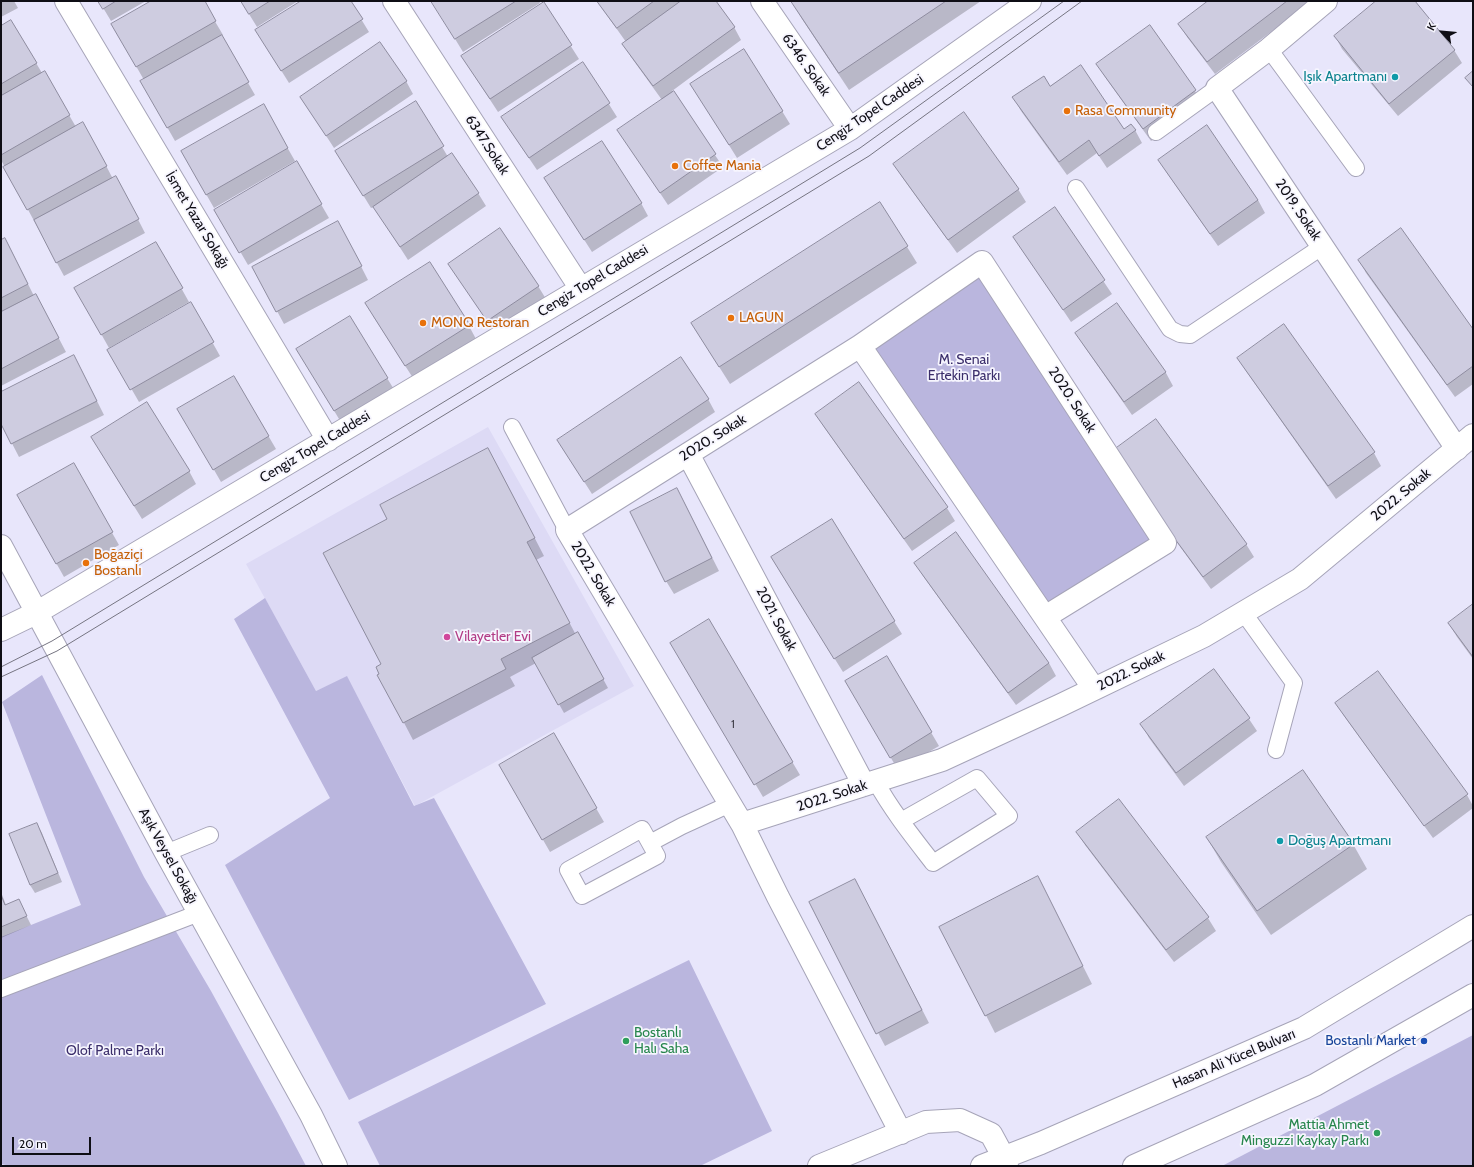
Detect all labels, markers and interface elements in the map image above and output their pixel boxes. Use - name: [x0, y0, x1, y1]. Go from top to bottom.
- north arrow: [1422, 12, 1462, 52]
- text: K: [1424, 20, 1439, 33]
- street label: 6346. Sokak: [778, 30, 834, 100]
- place label: Işık Apartmanı: [1303, 69, 1387, 85]
- street label: Cengiz Topel Caddesi: [813, 71, 927, 155]
- marker: Işık Apartmanı: [1390, 72, 1400, 82]
- place label: Rasa Community: [1075, 103, 1176, 119]
- marker: Rasa Community: [1062, 106, 1072, 116]
- street label: 6347.Sokak: [461, 112, 513, 178]
- place label: Coffee Mania: [683, 158, 761, 174]
- marker: Coffee Mania: [670, 161, 680, 171]
- street label: İsmet Yazar Sokağı: [161, 169, 233, 271]
- street label: 2019. Sokak: [1271, 176, 1325, 244]
- street label: Cengiz Topel Caddesi: [535, 241, 651, 321]
- place label: LAGUN: [739, 310, 784, 326]
- marker: LAGUN: [726, 313, 736, 323]
- place label: MONQ Restoran: [431, 315, 529, 331]
- marker: MONQ Restoran: [418, 318, 428, 328]
- park label: M. Senai Ertekin Parkı: [928, 352, 1000, 384]
- street label: 2020. Sokak: [1045, 364, 1099, 436]
- street label: Cengiz Topel Caddesi: [257, 407, 373, 487]
- street label: 2020. Sokak: [677, 411, 749, 465]
- street label: 2022. Sokak: [1368, 465, 1434, 525]
- street label: 2022. Sokak: [567, 538, 619, 610]
- place label: Boğaziçi Bostanlı: [94, 547, 143, 580]
- marker: Boğaziçi Bostanlı: [81, 558, 91, 568]
- street label: 2021. Sokak: [752, 584, 800, 654]
- place label: Vilayetler Evi: [455, 629, 531, 645]
- marker: Vilayetler Evi: [442, 632, 452, 642]
- street label: 2022. Sokak: [1095, 647, 1167, 695]
- house number: 1: [731, 717, 735, 731]
- street label: 2022. Sokak: [795, 777, 869, 815]
- street label: Aşık Veysel Sokağı: [135, 805, 201, 907]
- place label: Doğuş Apartmanı: [1288, 833, 1391, 849]
- marker: Doğuş Apartmanı: [1275, 836, 1285, 846]
- place label: Bostanlı Halı Saha: [634, 1025, 689, 1058]
- street label: Hasan Ali Yücel Bulvarı: [1170, 1026, 1298, 1092]
- place label: Bostanlı Market: [1325, 1033, 1416, 1049]
- marker: Bostanlı Halı Saha: [621, 1036, 631, 1046]
- marker: Bostanlı Market: [1419, 1036, 1429, 1046]
- park label: Olof Palme Parkı: [66, 1043, 164, 1059]
- place label: Mattia Ahmet Minguzzi Kaykay Parkı: [1241, 1117, 1369, 1150]
- marker: Mattia Ahmet Minguzzi Kaykay Parkı: [1372, 1128, 1382, 1138]
- scale bar: [14, 1129, 93, 1155]
- text: 20 m: [19, 1136, 47, 1151]

